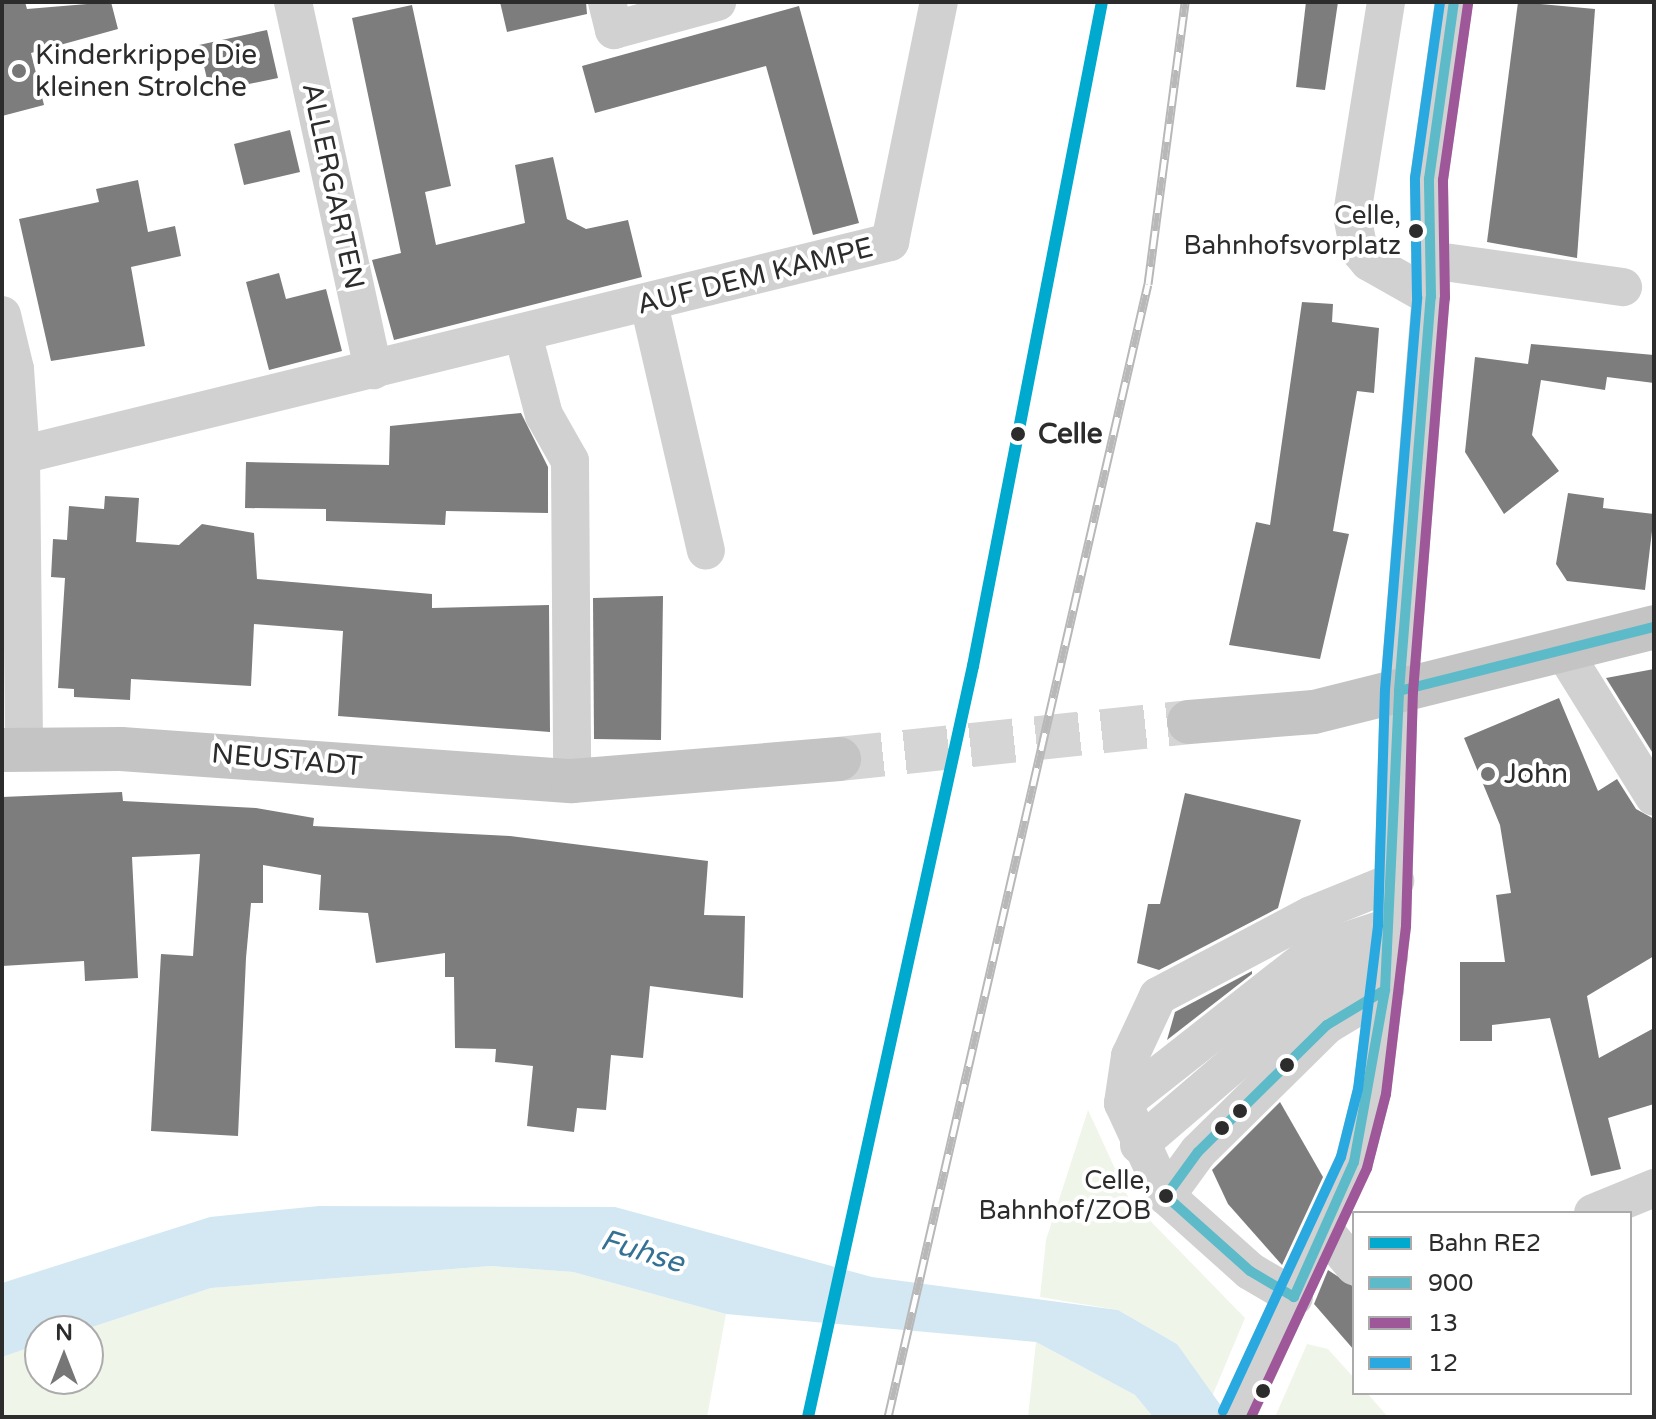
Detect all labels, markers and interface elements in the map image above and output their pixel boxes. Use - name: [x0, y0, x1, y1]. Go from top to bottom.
- place label: Kinderkrippe Die kleinen Strolche: [35, 38, 257, 104]
- marker: Kinderkrippe Die kleinen Strolche: [10, 62, 28, 80]
- street label: ALLERGARTEN: [295, 80, 371, 292]
- place label: Celle, Bahnhofsvorplatz: [1183, 200, 1401, 262]
- marker: Celle, Bahnhofsvorplatz: [1408, 223, 1424, 239]
- street label: AUF DEM KAMPE: [634, 230, 876, 322]
- place label: Celle: [1038, 417, 1103, 451]
- marker: Celle: [1005, 421, 1031, 447]
- street label: NEUSTADT: [210, 737, 364, 783]
- place label: John: [1504, 757, 1568, 791]
- marker: John: [1479, 765, 1497, 783]
- unlabelled marker: [1279, 1057, 1295, 1073]
- unlabelled marker: [1232, 1103, 1248, 1119]
- unlabelled marker: [1214, 1120, 1230, 1136]
- place label: Celle, Bahnhof/ZOB: [978, 1165, 1151, 1226]
- marker: Celle, Bahnhof/ZOB: [1158, 1188, 1174, 1204]
- legend: [1352, 1211, 1632, 1395]
- water label: Fuhse: [596, 1222, 688, 1282]
- text: Bahn RE2: [1428, 1229, 1541, 1258]
- text: 900: [1428, 1269, 1473, 1298]
- text: 13: [1428, 1309, 1458, 1338]
- north arrow: [24, 1315, 104, 1395]
- text: N: [55, 1320, 73, 1346]
- text: 12: [1428, 1349, 1458, 1378]
- unlabelled marker: [1255, 1383, 1271, 1399]

